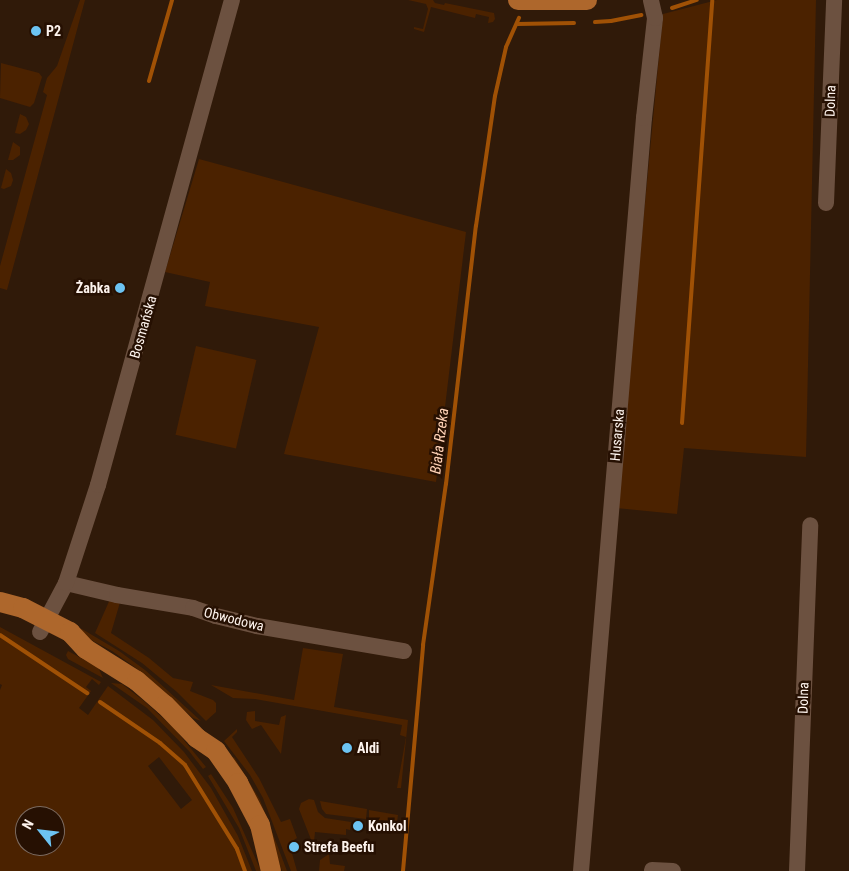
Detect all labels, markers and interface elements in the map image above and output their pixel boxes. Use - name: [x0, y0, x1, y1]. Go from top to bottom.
- place label: P2: [46, 23, 61, 39]
- marker: P2: [30, 25, 42, 37]
- street label: Dolna: [821, 85, 839, 117]
- place label: Żabka: [76, 280, 110, 296]
- marker: Żabka: [114, 282, 126, 294]
- street label: Bosmańska: [126, 294, 160, 360]
- water label: Biała Rzeka: [427, 407, 453, 475]
- street label: Husarska: [606, 408, 628, 462]
- street label: Obwodowa: [202, 603, 266, 635]
- street label: Dolna: [794, 682, 812, 714]
- place label: Aldi: [357, 740, 379, 756]
- marker: Aldi: [341, 742, 353, 754]
- north arrow: [15, 806, 65, 856]
- text: N: [19, 817, 37, 832]
- place label: Konkol: [368, 818, 407, 834]
- marker: Konkol: [352, 820, 364, 832]
- place label: Strefa Beefu: [304, 839, 374, 855]
- marker: Strefa Beefu: [288, 841, 300, 853]

